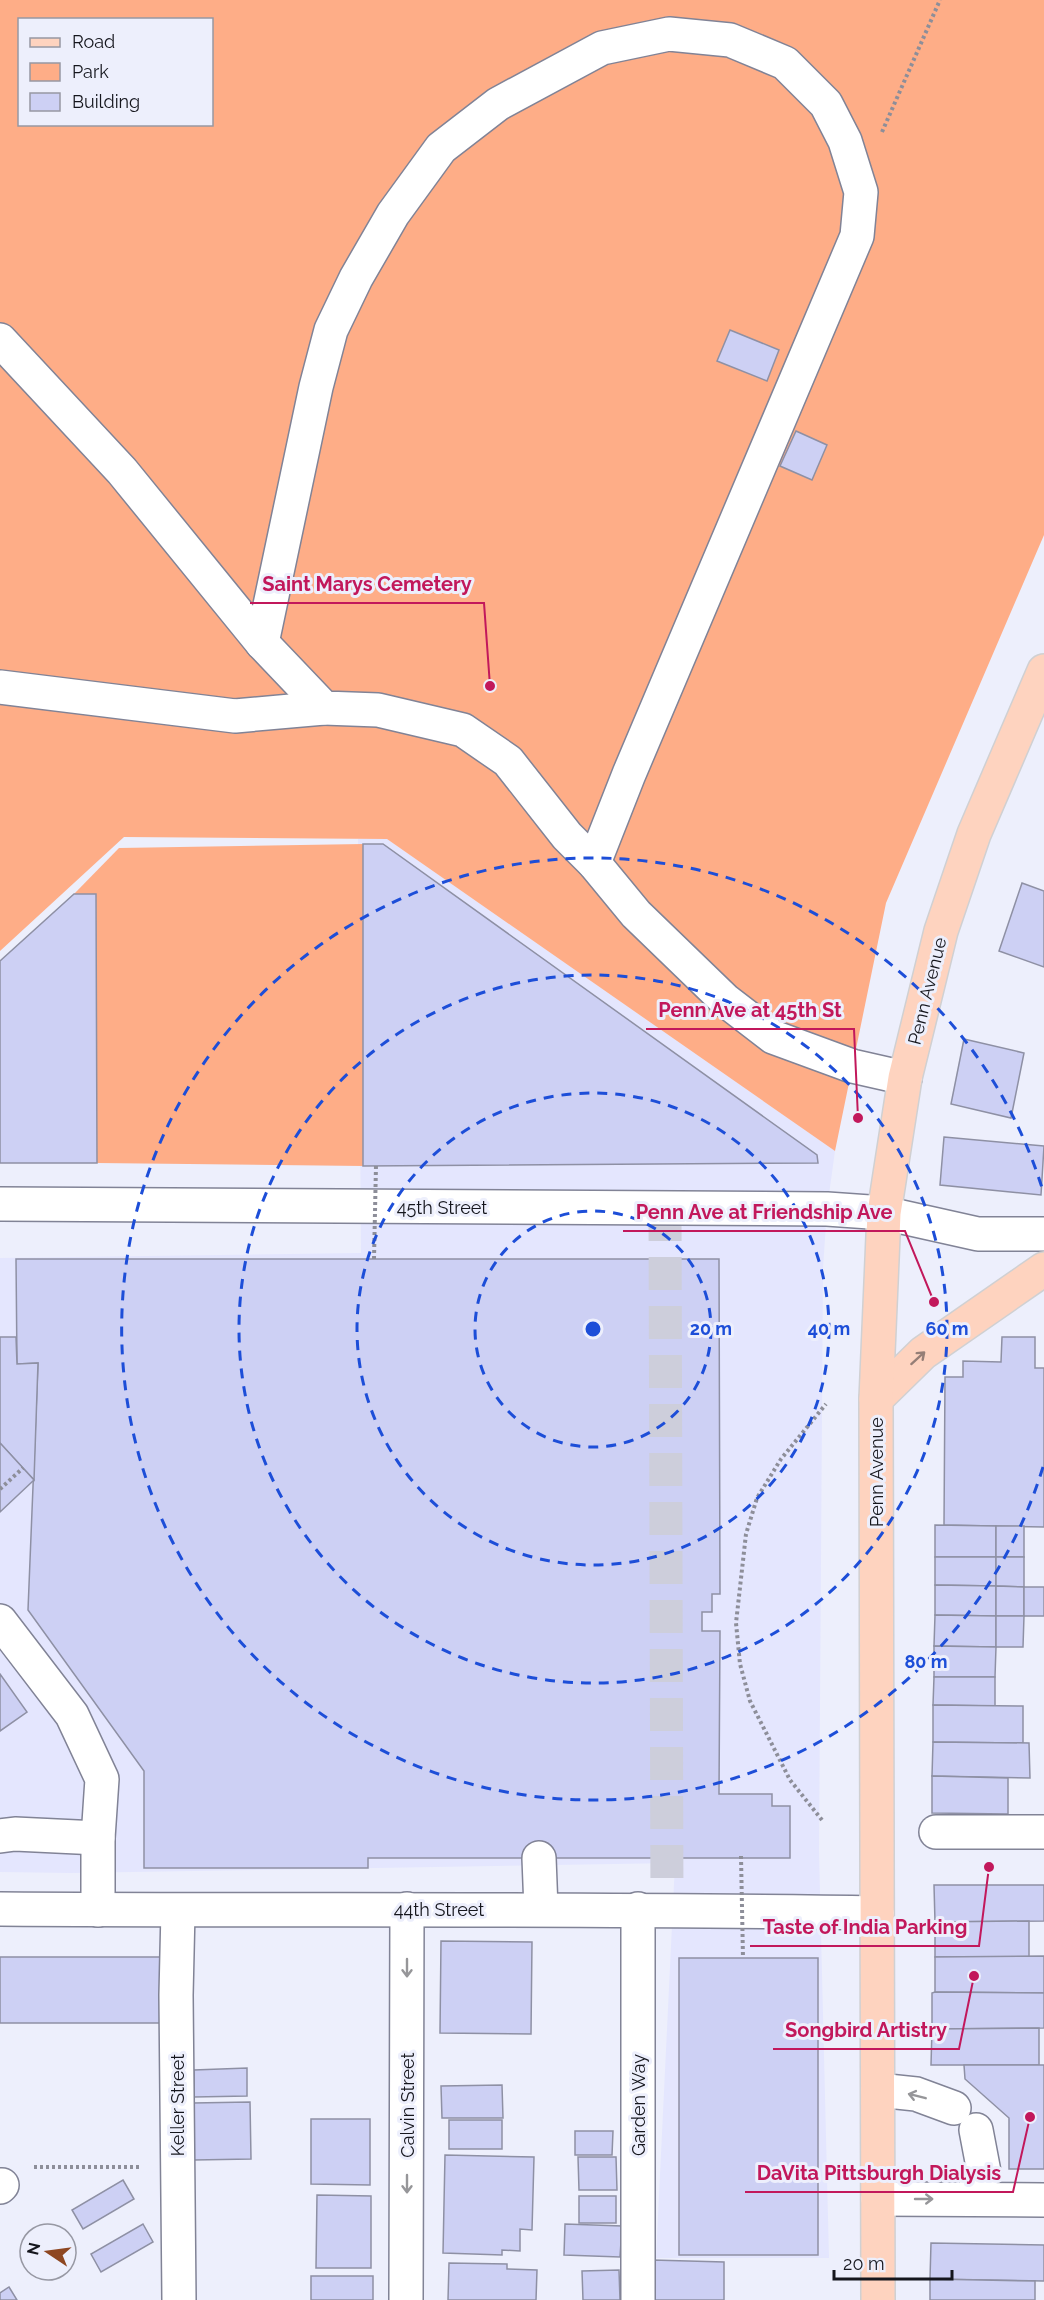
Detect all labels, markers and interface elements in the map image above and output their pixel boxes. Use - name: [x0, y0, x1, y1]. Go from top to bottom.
- legend: [18, 18, 213, 126]
- text: Road: [72, 31, 115, 52]
- text: Park: [72, 61, 109, 82]
- text: Building: [72, 91, 140, 112]
- callout: Saint Marys Cemetery: [250, 565, 484, 603]
- text: Saint Marys Cemetery: [262, 572, 472, 596]
- street label: Penn Avenue: [904, 935, 951, 1047]
- callout: Penn Ave at 45th St: [646, 991, 854, 1029]
- text: Penn Ave at 45th St: [658, 998, 842, 1022]
- callout: Penn Ave at Friendship Ave: [623, 1193, 905, 1231]
- street label: 45th Street: [397, 1197, 487, 1218]
- text: Penn Ave at Friendship Ave: [636, 1200, 892, 1224]
- text: 20 m: [690, 1318, 732, 1339]
- text: 40 m: [808, 1318, 850, 1339]
- text: 60 m: [925, 1318, 969, 1339]
- centre of rings: [583, 1319, 603, 1339]
- one-way arrow: [910, 1351, 925, 1365]
- street label: Penn Avenue: [866, 1417, 887, 1527]
- text: 80 m: [904, 1651, 948, 1672]
- street label: 44th Street: [394, 1899, 484, 1920]
- callout: Taste of India Parking: [750, 1908, 979, 1946]
- text: Taste of India Parking: [763, 1915, 967, 1939]
- one-way arrow: [401, 1957, 413, 1977]
- callout: Songbird Artistry: [773, 2011, 959, 2049]
- text: Songbird Artistry: [785, 2018, 947, 2042]
- street label: Calvin Street: [397, 2052, 418, 2158]
- street label: Keller Street: [167, 2054, 188, 2156]
- street label: Garden Way: [628, 2054, 649, 2156]
- one-way arrow: [907, 2089, 926, 2101]
- callout: DaVita Pittsburgh Dialysis: [745, 2154, 1013, 2192]
- text: DaVita Pittsburgh Dialysis: [757, 2161, 1001, 2185]
- one-way arrow: [401, 2173, 413, 2193]
- one-way arrow: [913, 2193, 933, 2205]
- north arrow: [18, 2222, 78, 2282]
- text: N: [23, 2241, 45, 2257]
- scale bar: [834, 2243, 952, 2281]
- text: 20 m: [843, 2253, 885, 2274]

